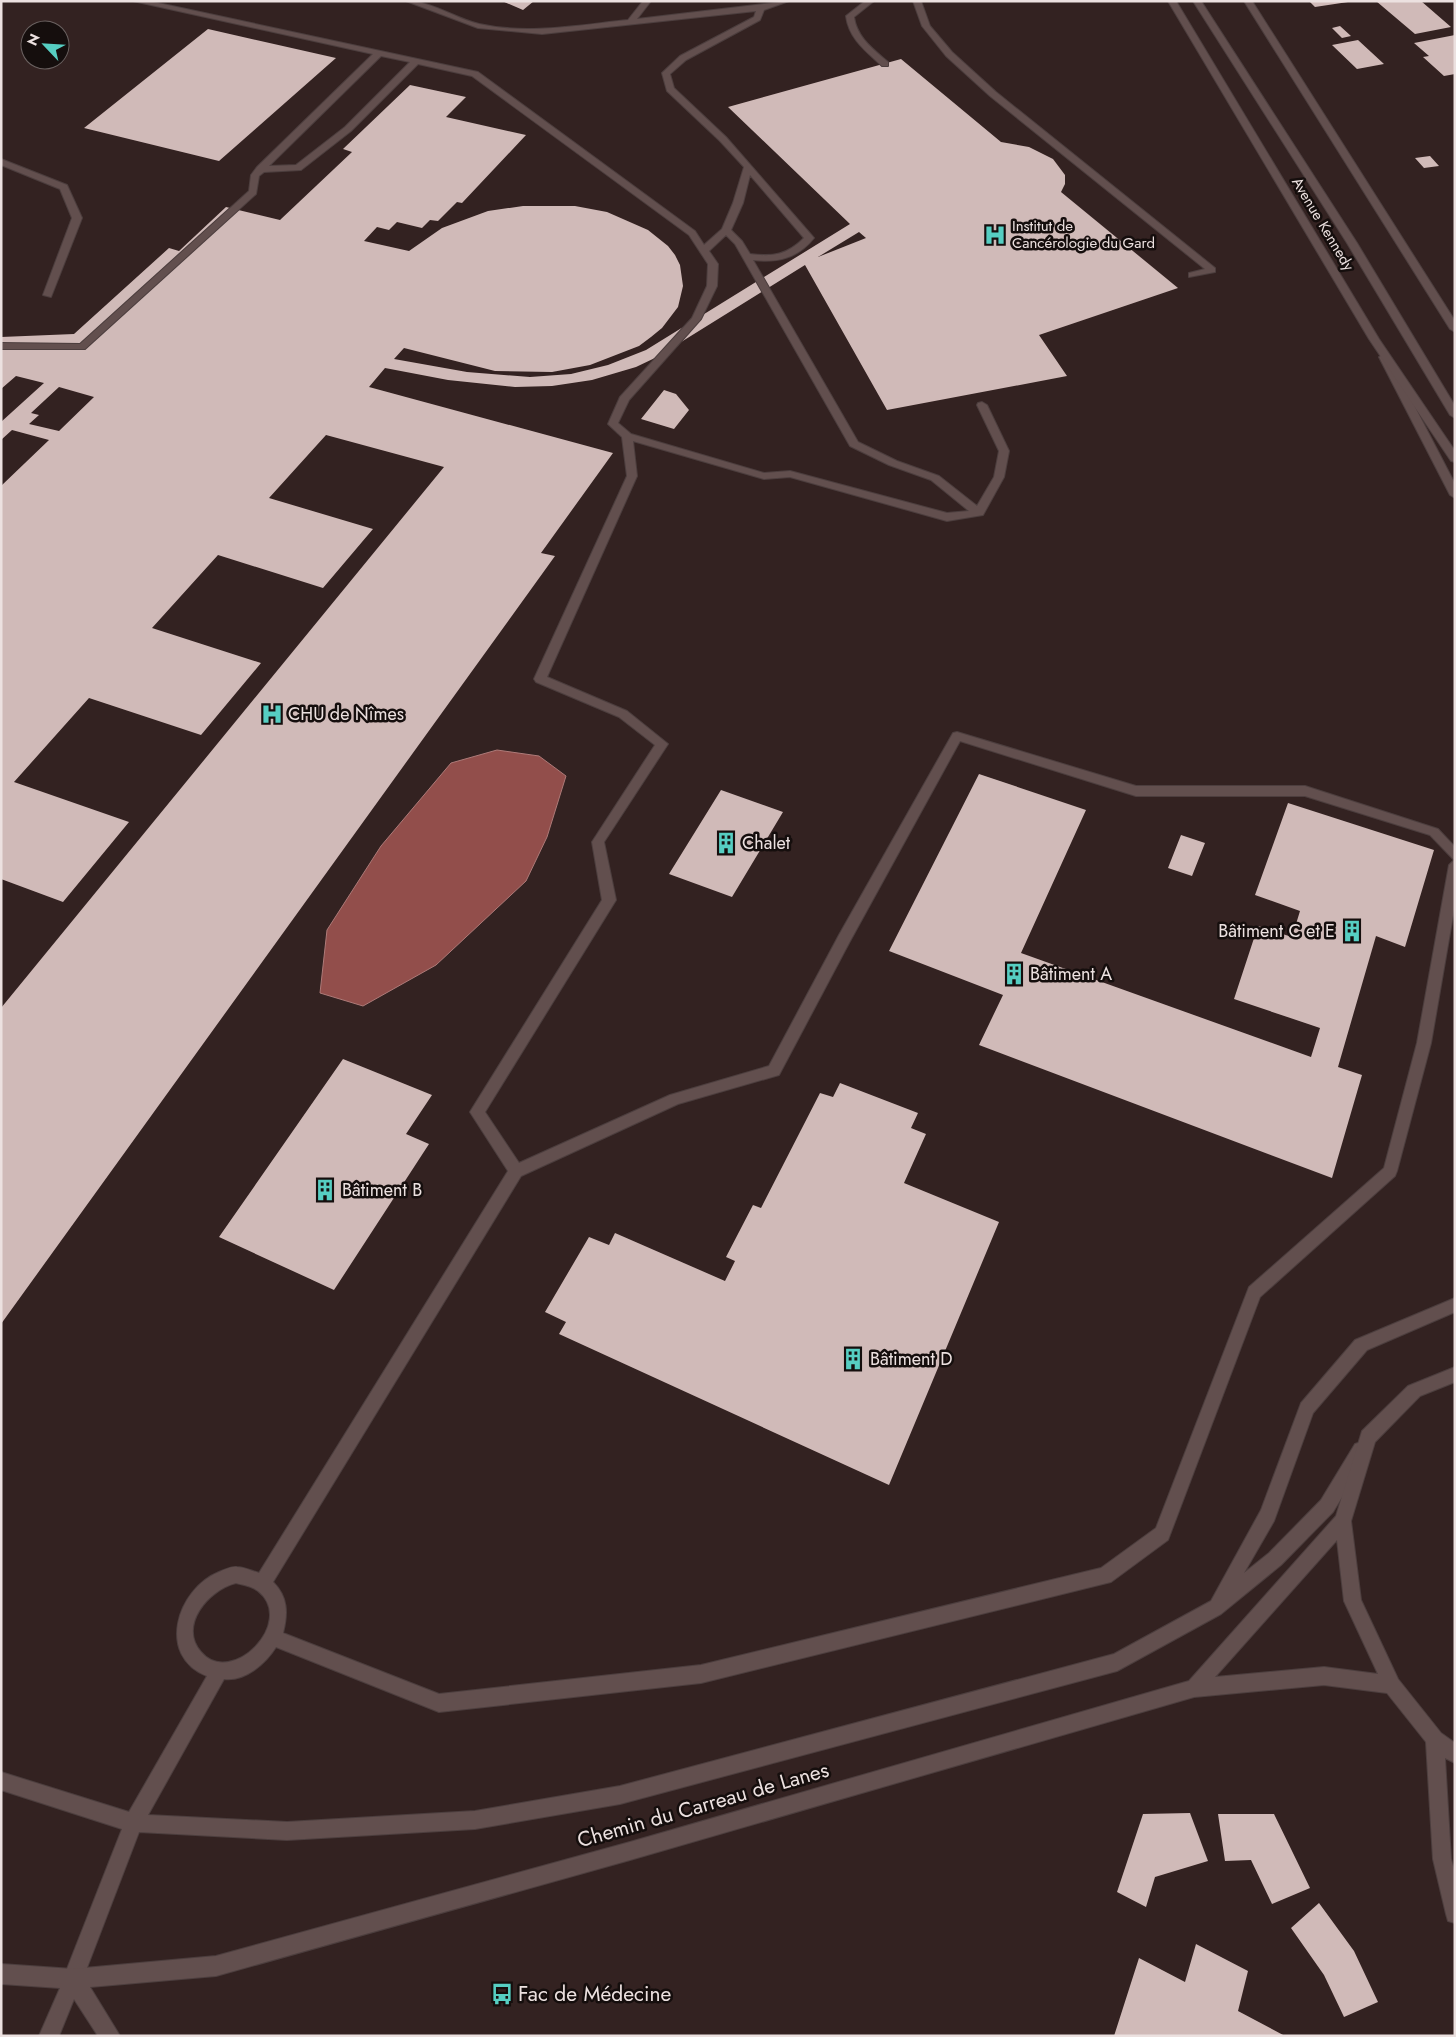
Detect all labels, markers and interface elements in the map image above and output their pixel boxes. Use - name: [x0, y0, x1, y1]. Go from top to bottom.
- north arrow: [20, 20, 70, 70]
- text: N: [22, 30, 45, 49]
- street label: Avenue Kennedy: [1286, 173, 1360, 275]
- place label: Institut de Cancérologie du Gard: [1012, 215, 1155, 254]
- hospital icon: Institut de Cancérologie du Gard: [982, 222, 1008, 248]
- hospital icon: CHU de Nîmes: [259, 701, 285, 727]
- place label: CHU de Nîmes: [288, 701, 404, 727]
- building icon: Chalet: [713, 830, 739, 856]
- place label: Chalet: [742, 830, 791, 856]
- place label: Bâtiment C et E: [1218, 918, 1335, 944]
- building icon: Bâtiment C et E: [1339, 918, 1365, 944]
- building icon: Bâtiment A: [1001, 961, 1027, 987]
- place label: Bâtiment A: [1030, 961, 1112, 987]
- building icon: Bâtiment B: [312, 1177, 338, 1203]
- place label: Bâtiment B: [342, 1177, 422, 1203]
- building icon: Bâtiment D: [840, 1346, 866, 1372]
- place label: Bâtiment D: [870, 1346, 953, 1372]
- street label: Chemin du Carreau de Lanes: [574, 1755, 832, 1855]
- place label: Fac de Médecine: [518, 1979, 672, 2009]
- bus stop icon: Fac de Médecine: [489, 1981, 515, 2007]

